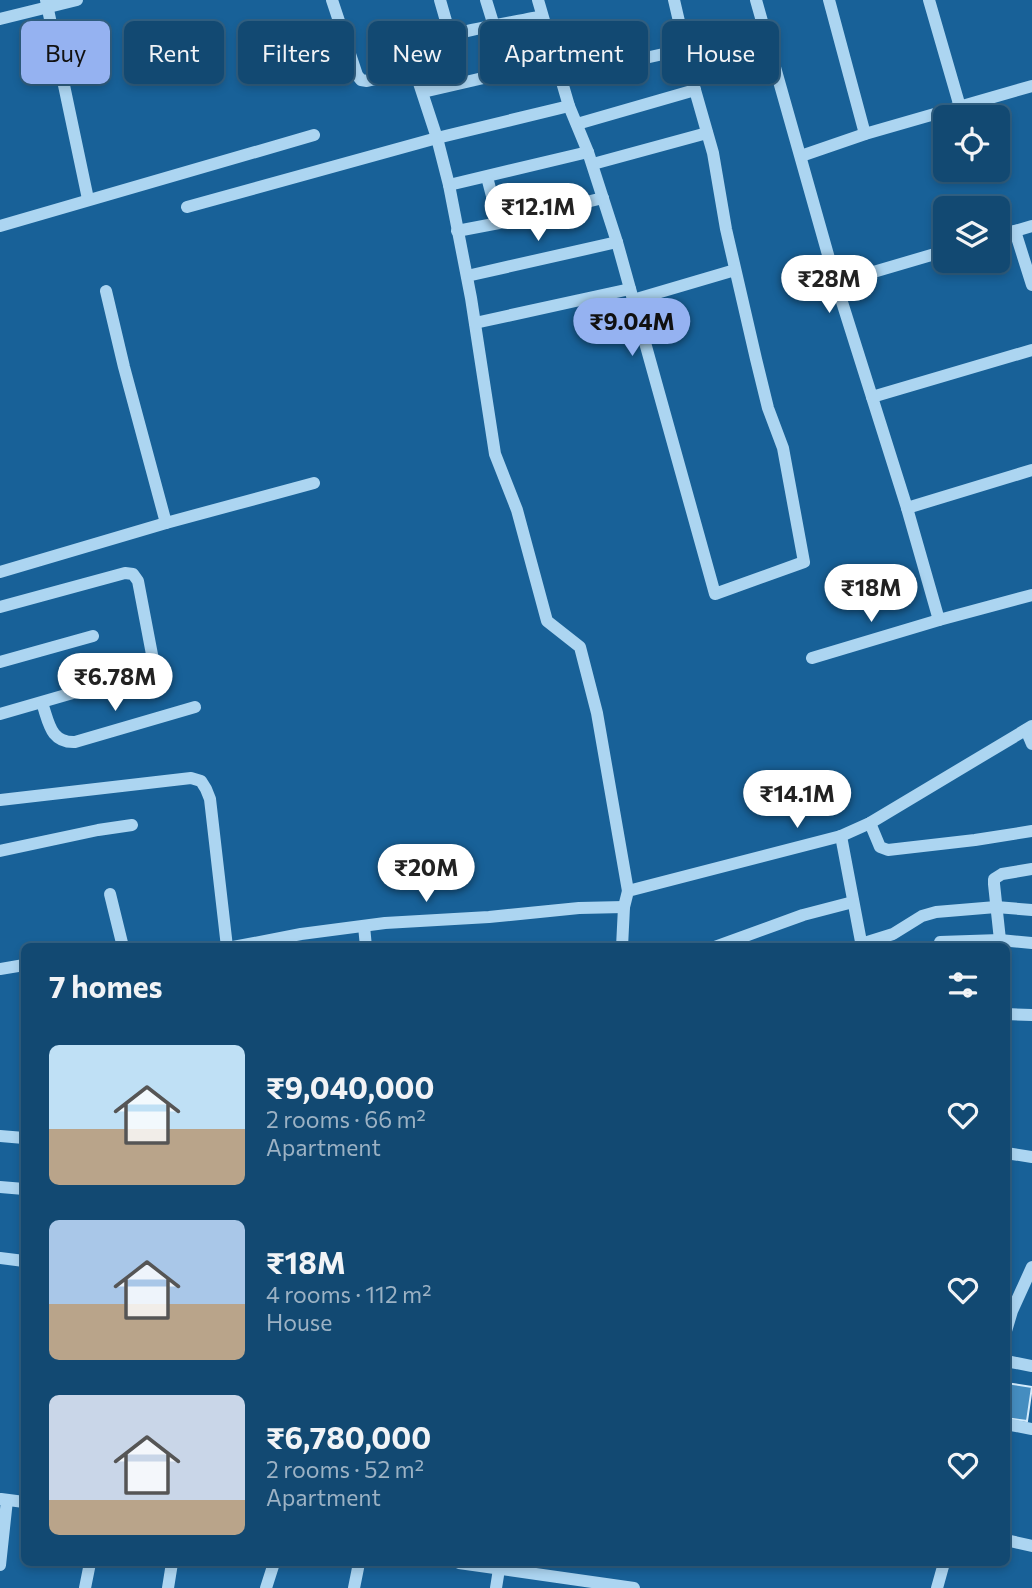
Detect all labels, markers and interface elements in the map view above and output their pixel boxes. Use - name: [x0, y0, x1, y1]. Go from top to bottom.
- chip: Buy: [21, 21, 110, 84]
- chip: Rent: [124, 21, 224, 84]
- chip: Filters: [238, 21, 354, 84]
- chip: New: [368, 21, 466, 84]
- chip: Apartment: [480, 21, 648, 84]
- chip: House: [662, 21, 779, 84]
- map controls: [933, 105, 1010, 273]
- button: locate: [933, 105, 1010, 182]
- pin: ₹12.1M: [481, 184, 595, 243]
- text: ₹12.1M: [501, 192, 575, 220]
- button: layers: [933, 196, 1010, 273]
- pin: ₹28M: [788, 256, 870, 315]
- text: ₹28M: [797, 264, 861, 292]
- pin: ₹9.04M: [575, 298, 689, 358]
- text: ₹9.04M: [589, 307, 675, 335]
- pin: ₹18M: [830, 564, 912, 624]
- text: ₹18M: [840, 573, 902, 601]
- pin: ₹6.78M: [58, 654, 172, 713]
- text: ₹6.78M: [74, 662, 156, 690]
- pin: ₹14.1M: [740, 770, 854, 830]
- text: ₹14.1M: [759, 779, 835, 807]
- pin: ₹20M: [385, 844, 467, 904]
- text: ₹20M: [394, 853, 458, 881]
- icon: filters: [944, 966, 982, 1004]
- text: 7 homes: [49, 967, 162, 1004]
- text: ₹9,040,000: [266, 1068, 435, 1105]
- icon: home: [105, 1073, 189, 1157]
- icon: heart: [944, 1096, 982, 1134]
- text: 2 rooms · 66 m²: [266, 1105, 426, 1133]
- text: Apartment: [266, 1133, 381, 1161]
- text: ₹18M: [266, 1243, 346, 1280]
- icon: home: [105, 1248, 189, 1332]
- icon: heart: [944, 1271, 982, 1309]
- text: 4 rooms · 112 m²: [266, 1280, 431, 1308]
- text: House: [266, 1308, 332, 1336]
- text: ₹6,780,000: [266, 1418, 431, 1455]
- icon: home: [105, 1423, 189, 1507]
- icon: heart: [944, 1446, 982, 1484]
- text: 2 rooms · 52 m²: [266, 1455, 424, 1483]
- text: Apartment: [266, 1483, 381, 1511]

